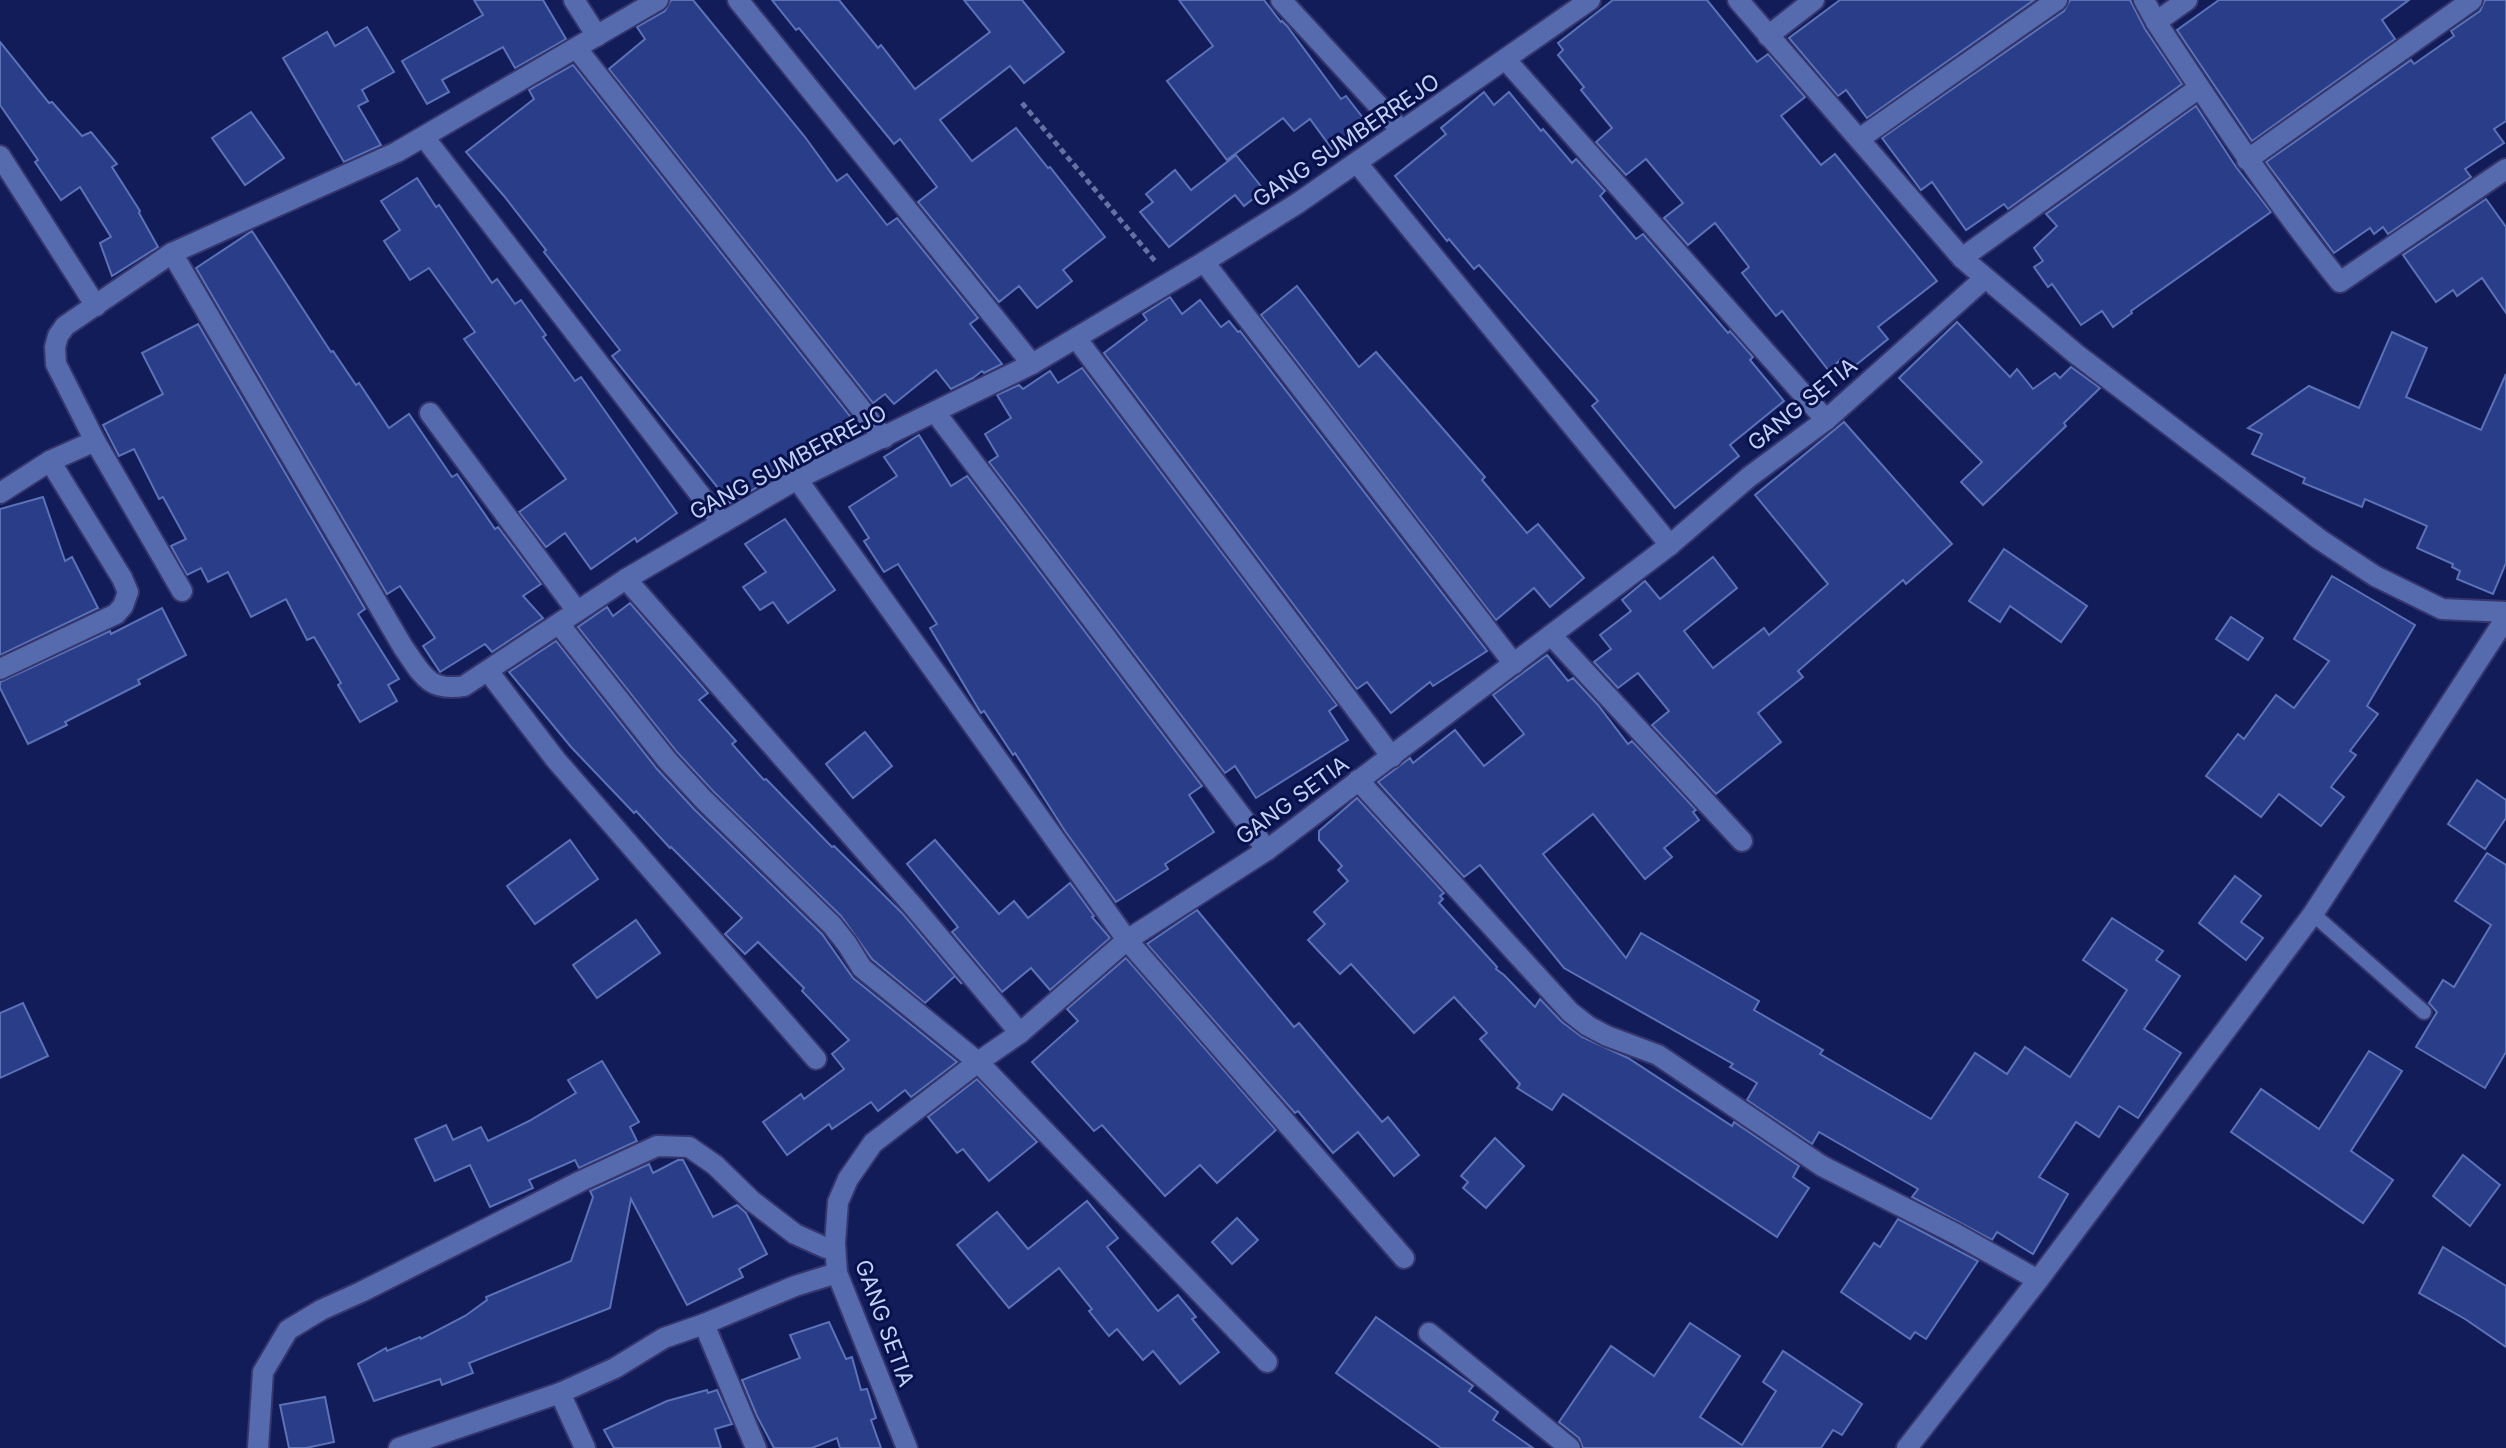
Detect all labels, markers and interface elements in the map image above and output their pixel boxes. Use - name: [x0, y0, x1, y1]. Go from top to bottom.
- street label: GANG SUMBERREJO: [1248, 68, 1444, 212]
- street label: GANG SETIA: [1742, 352, 1862, 456]
- street label: GANG SUMBERREJO: [685, 399, 891, 525]
- street label: GANG SETIA: [1231, 750, 1353, 850]
- street label: GANG SETIA: [850, 1256, 920, 1390]

